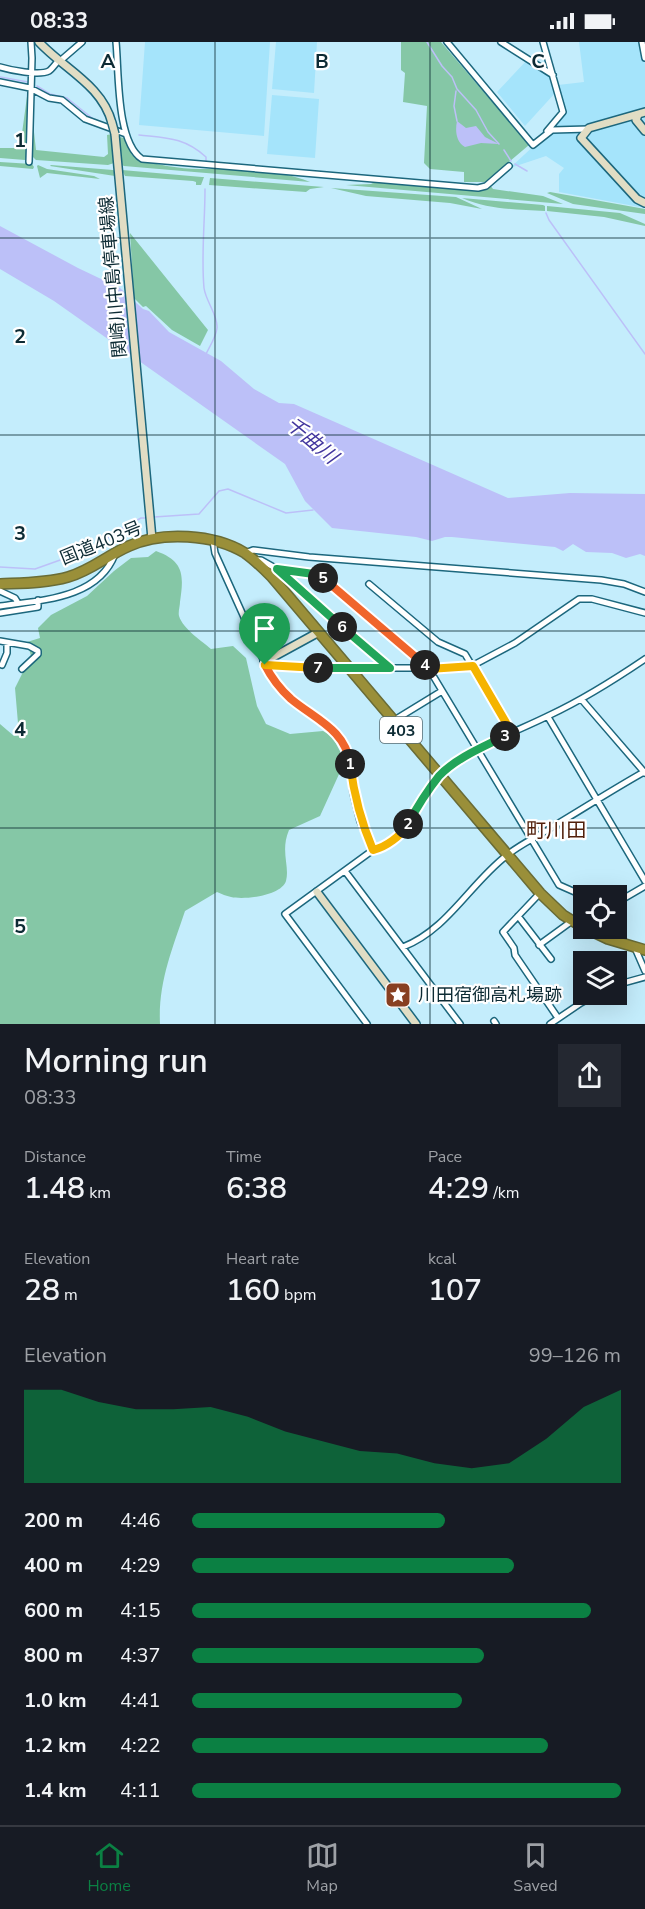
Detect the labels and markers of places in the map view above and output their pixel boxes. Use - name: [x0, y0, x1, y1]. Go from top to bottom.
- pin: 5: [308, 563, 338, 593]
- pin: [239, 603, 290, 665]
- pin: 6: [327, 612, 357, 642]
- pin: 4: [410, 650, 440, 680]
- pin: 7: [303, 653, 333, 683]
- pin: 3: [490, 721, 520, 751]
- pin: 1: [335, 749, 365, 779]
- pin: 2: [393, 809, 423, 839]
- place icon: 川田宿御高札場跡: [383, 980, 413, 1010]
- place label: 川田宿御高札場跡: [418, 983, 562, 1007]

